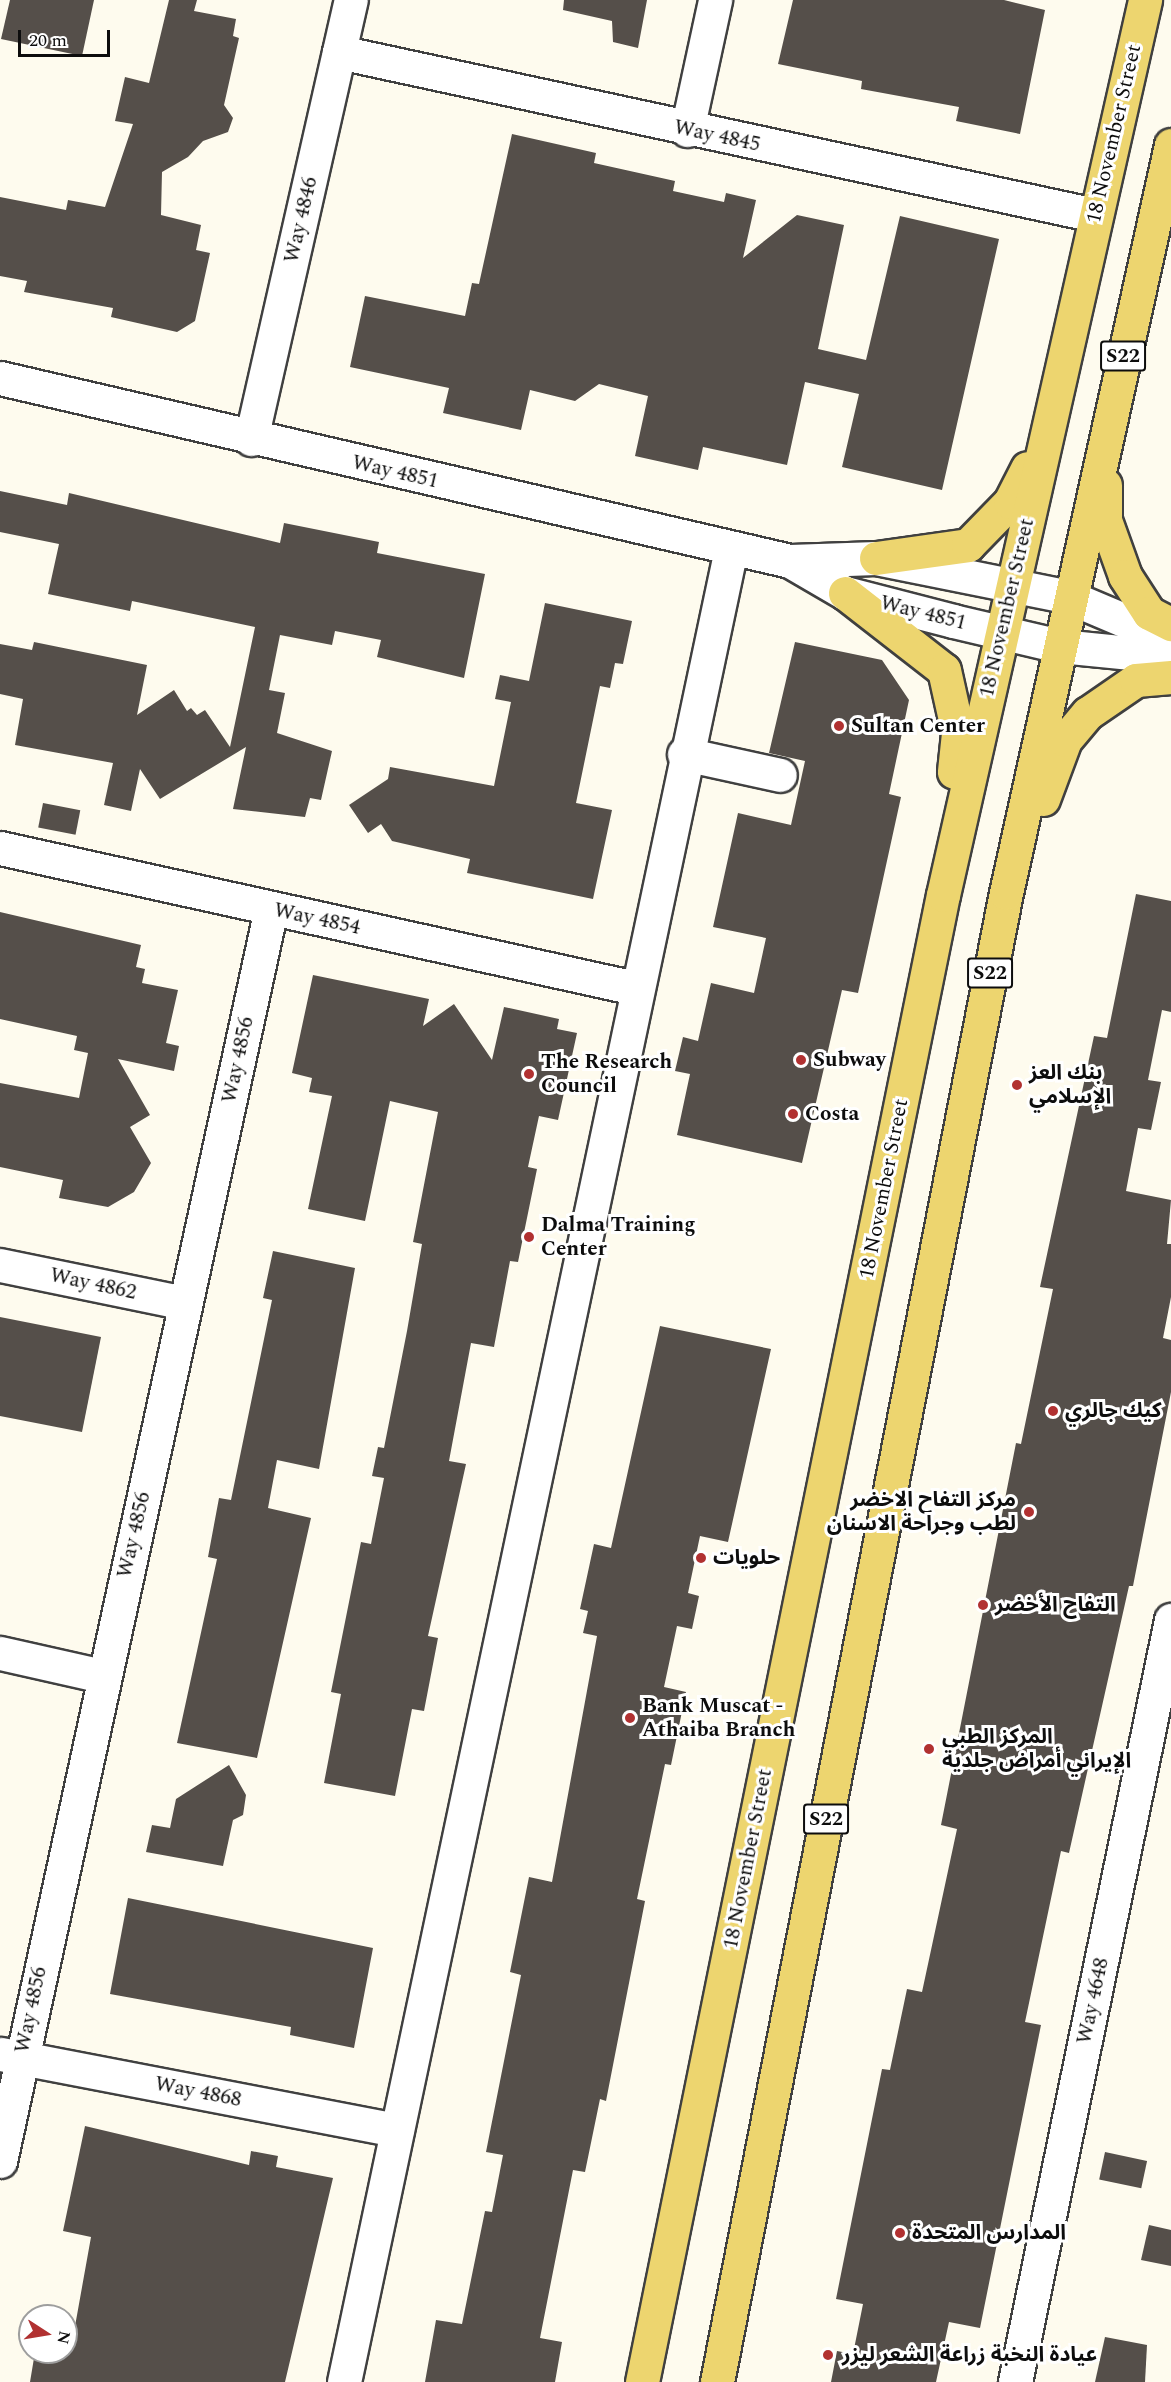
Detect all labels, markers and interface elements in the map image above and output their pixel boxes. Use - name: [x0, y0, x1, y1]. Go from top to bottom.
- scale bar: [21, 18, 112, 56]
- text: 20 m: [29, 27, 67, 54]
- street label: 18 November Street: [1081, 42, 1147, 226]
- street label: Way 4845: [672, 115, 762, 157]
- street label: Way 4846: [279, 174, 323, 266]
- road number: S22: [1099, 339, 1147, 373]
- street label: Way 4851: [349, 450, 441, 494]
- street label: 18 November Street: [974, 516, 1040, 700]
- street label: Way 4851: [877, 590, 969, 636]
- place label: Sultan Center: [851, 713, 985, 739]
- marker: Sultan Center: [832, 719, 846, 733]
- street label: Way 4854: [272, 898, 362, 940]
- road number: S22: [966, 956, 1014, 990]
- street label: Way 4856: [217, 1015, 259, 1105]
- place label: Subway: [813, 1047, 886, 1073]
- place label: The Research Council: [541, 1049, 672, 1099]
- marker: Subway: [794, 1053, 808, 1067]
- place label: بنك العز الإسلامي: [1029, 1060, 1111, 1110]
- marker: The Research Council: [522, 1067, 536, 1081]
- marker: بنك العز الإسلامي: [1010, 1078, 1024, 1092]
- street label: 18 November Street: [854, 1097, 914, 1281]
- place label: Costa: [805, 1101, 859, 1127]
- marker: Costa: [786, 1107, 800, 1121]
- place label: Dalma Training Center: [541, 1212, 696, 1262]
- marker: Dalma Training Center: [522, 1230, 536, 1244]
- street label: Way 4862: [48, 1263, 138, 1305]
- place label: كيك جالري: [1065, 1398, 1162, 1424]
- marker: كيك جالري: [1046, 1404, 1060, 1418]
- place label: مركز التفاح الاخضر لطب وجراحة الاسنان: [827, 1487, 1016, 1537]
- street label: Way 4856: [112, 1489, 156, 1581]
- marker: مركز التفاح الاخضر لطب وجراحة الاسنان: [1020, 1503, 1038, 1521]
- place label: حلويات: [713, 1545, 780, 1571]
- marker: حلويات: [694, 1551, 708, 1565]
- place label: التفاح الأخضر: [995, 1592, 1116, 1618]
- marker: التفاح الأخضر: [976, 1598, 990, 1612]
- place label: Bank Muscat - Athaiba Branch: [642, 1693, 796, 1743]
- marker: Bank Muscat - Athaiba Branch: [623, 1711, 637, 1725]
- place label: المركز الطبي الإيراني أمراض جلدية: [942, 1724, 1131, 1774]
- marker: المركز الطبي الإيراني أمراض جلدية: [920, 1740, 938, 1758]
- street label: 18 November Street: [718, 1767, 778, 1951]
- road number: S22: [802, 1802, 850, 1836]
- street label: Way 4648: [1072, 1956, 1114, 2046]
- street label: Way 4856: [10, 1965, 52, 2055]
- street label: Way 4868: [153, 2071, 243, 2113]
- place label: المدارس المتحدة: [912, 2220, 1066, 2246]
- marker: المدارس المتحدة: [893, 2226, 907, 2240]
- north arrow: [18, 2304, 78, 2364]
- text: N: [51, 2328, 77, 2346]
- place label: عيادة النخبة زراعة الشعر ليزر: [842, 2342, 1097, 2368]
- marker: عيادة النخبة زراعة الشعر ليزر: [819, 2346, 837, 2364]

